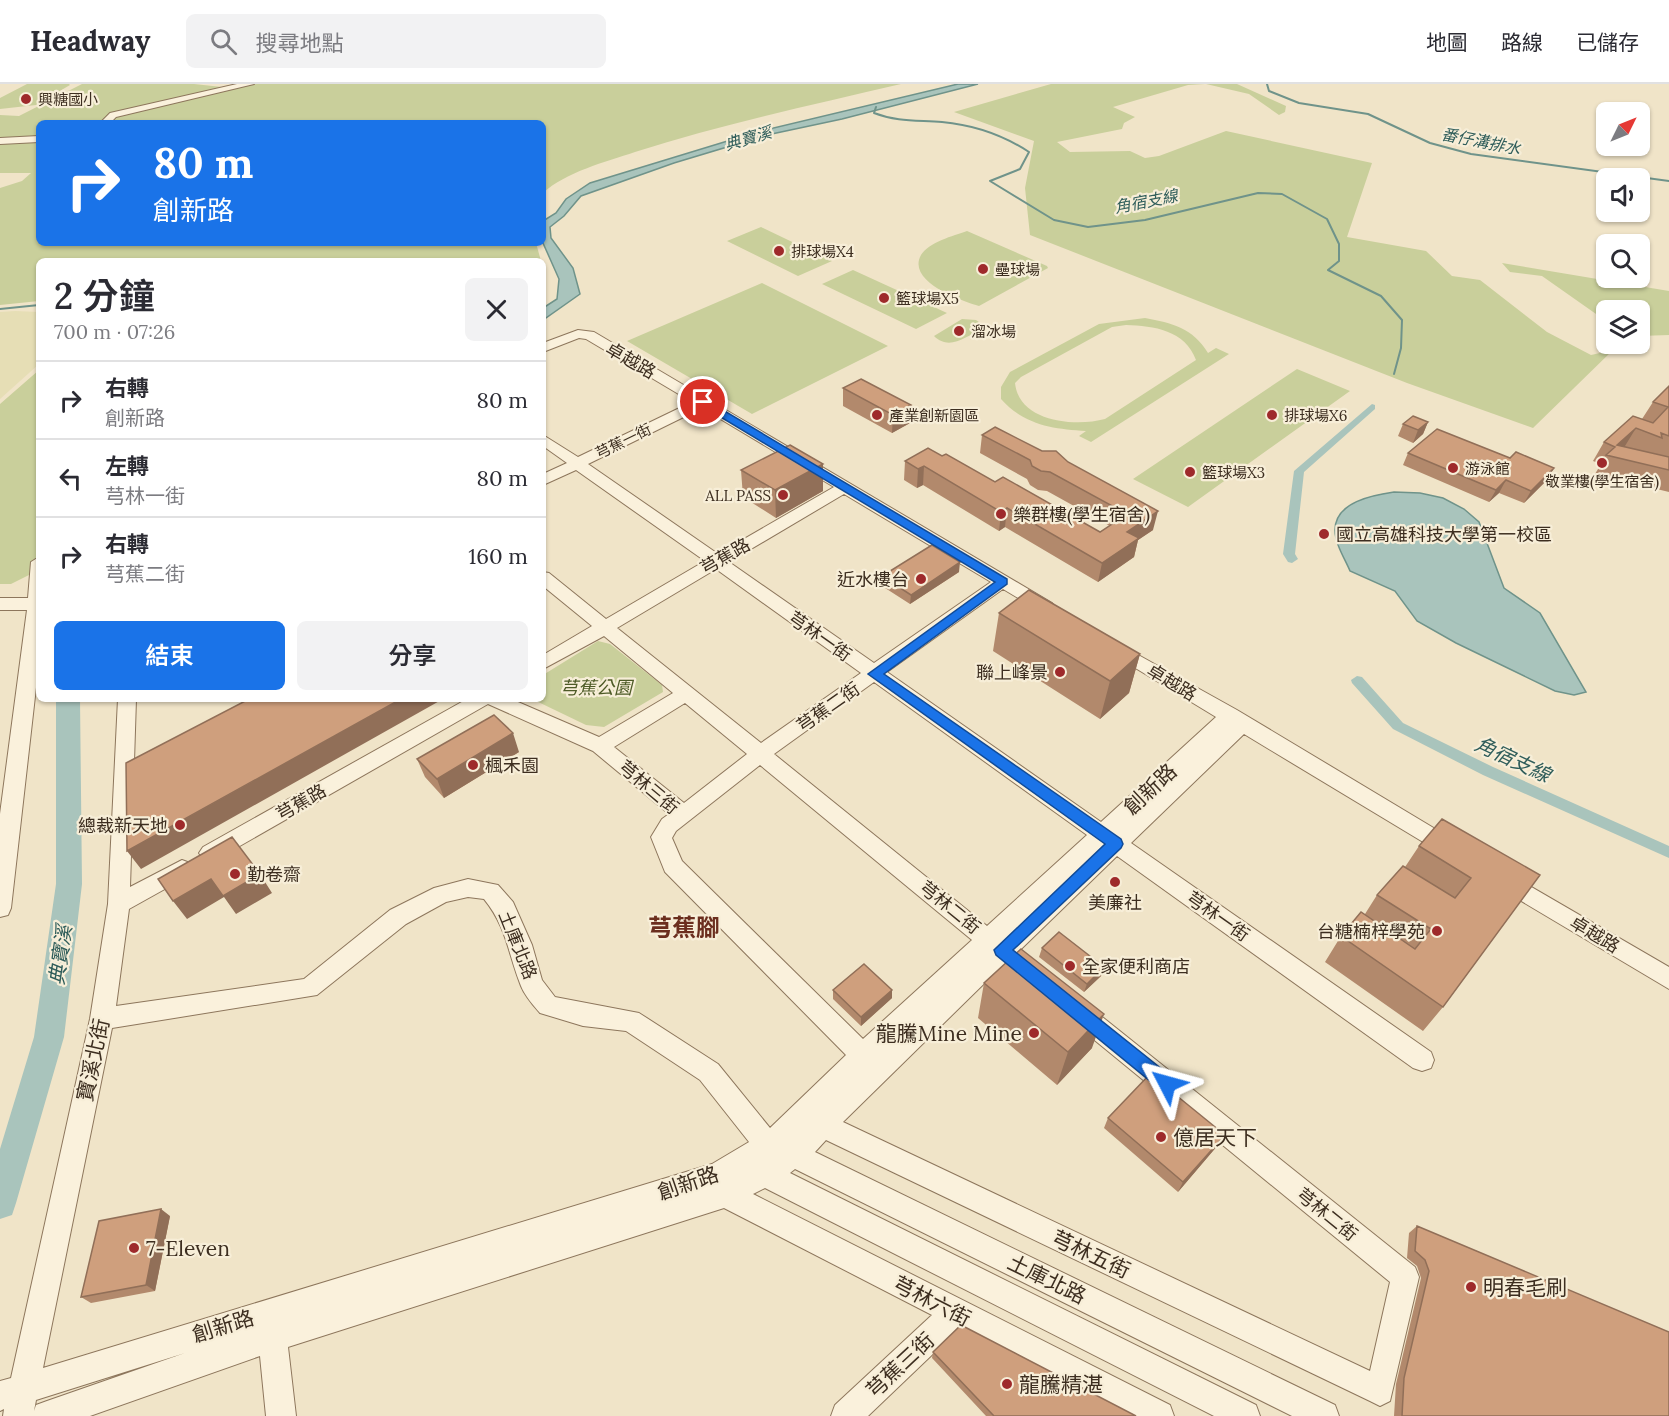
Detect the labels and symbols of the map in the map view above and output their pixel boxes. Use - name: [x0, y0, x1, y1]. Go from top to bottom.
- place label: 興糖國小: [38, 90, 98, 109]
- marker: 興糖國小: [19, 92, 33, 106]
- north arrow: [1596, 102, 1650, 156]
- water label: 典寶溪: [722, 121, 776, 154]
- water label: 番仔溝排水: [1440, 124, 1523, 159]
- water label: 角宿支線: [1113, 185, 1181, 217]
- place label: 排球場X4: [791, 242, 854, 261]
- marker: 排球場X4: [772, 244, 786, 258]
- place label: 壘球場: [995, 260, 1040, 279]
- marker: 壘球場: [976, 262, 990, 276]
- place label: 籃球場X5: [896, 289, 959, 308]
- marker: 籃球場X5: [877, 291, 891, 305]
- place label: 溜冰場: [971, 322, 1016, 341]
- marker: 溜冰場: [952, 324, 966, 338]
- street label: 卓越路: [602, 337, 660, 383]
- pin: [677, 376, 728, 427]
- place label: 產業創新園區: [889, 406, 979, 425]
- place label: 排球場X6: [1284, 406, 1347, 425]
- marker: 產業創新園區: [870, 408, 884, 422]
- marker: 排球場X6: [1265, 408, 1279, 422]
- street label: 芎蕉一街: [592, 419, 654, 463]
- marker: 敬業樓(學生宿舍): [1595, 456, 1609, 470]
- place label: 游泳館: [1465, 459, 1510, 478]
- marker: 游泳館: [1446, 461, 1460, 475]
- place label: 籃球場X3: [1202, 463, 1265, 482]
- marker: 籃球場X3: [1183, 465, 1197, 479]
- place label: 敬業樓(學生宿舍): [1545, 472, 1659, 492]
- place label: ALL PASS: [704, 486, 771, 505]
- marker: ALL PASS: [776, 488, 790, 502]
- place label: 樂群樓(學生宿舍): [1013, 503, 1150, 526]
- marker: 樂群樓(學生宿舍): [994, 507, 1008, 521]
- place label: 國立高雄科技大學第一校區: [1336, 523, 1552, 546]
- marker: 國立高雄科技大學第一校區: [1317, 527, 1331, 541]
- street label: 芎蕉路: [696, 533, 754, 579]
- place label: 近水樓台: [837, 568, 909, 591]
- marker: 近水樓台: [914, 572, 928, 586]
- street label: 芎林一街: [784, 606, 856, 666]
- street label: 卓越路: [1143, 658, 1201, 706]
- place label: 聯上峰景: [976, 661, 1048, 684]
- marker: 聯上峰景: [1053, 665, 1067, 679]
- park label: 芎蕉公園: [560, 676, 635, 699]
- street label: 芎蕉二街: [792, 677, 864, 737]
- water label: 角宿支線: [1471, 731, 1556, 788]
- place label: 楓禾園: [485, 754, 539, 777]
- street label: 芎林三街: [614, 755, 684, 819]
- marker: 楓禾園: [466, 758, 480, 772]
- street label: 創新路: [1118, 758, 1182, 820]
- street label: 芎蕉路: [272, 779, 330, 825]
- place label: 總裁新天地: [78, 814, 168, 837]
- marker: 總裁新天地: [173, 818, 187, 832]
- place label: 勤卷齋: [247, 863, 301, 886]
- marker: 勤卷齋: [228, 867, 242, 881]
- street label: 芎林二街: [915, 875, 985, 939]
- marker: 美廉社: [1108, 875, 1122, 889]
- street label: 芎林一街: [1182, 886, 1254, 946]
- place label: 美廉社: [1088, 891, 1142, 914]
- street label: 土庫北路: [494, 907, 542, 983]
- street label: 卓越路: [1566, 910, 1624, 958]
- district label: 芎蕉腳: [648, 912, 720, 943]
- place label: 台糖楠梓學苑: [1317, 920, 1425, 943]
- water label: 典寶溪: [43, 921, 77, 986]
- marker: 台糖楠梓學苑: [1430, 924, 1444, 938]
- place label: 全家便利商店: [1082, 955, 1190, 978]
- marker: 全家便利商店: [1063, 959, 1077, 973]
- street label: 寶溪北街: [71, 1016, 115, 1104]
- place label: 龍騰Mine Mine: [876, 1020, 1022, 1047]
- marker: 龍騰Mine Mine: [1027, 1026, 1041, 1040]
- position arrow: [1135, 1052, 1199, 1116]
- place label: 億居天下: [1173, 1124, 1257, 1151]
- marker: 億居天下: [1154, 1130, 1168, 1144]
- street label: 創新路: [654, 1160, 722, 1206]
- street label: 芎林二街: [1292, 1182, 1362, 1246]
- street label: 芎林五街: [1047, 1224, 1135, 1284]
- place label: 7-Eleven: [146, 1235, 230, 1262]
- marker: 7-Eleven: [127, 1241, 141, 1255]
- street label: 土庫北路: [1003, 1248, 1091, 1310]
- street label: 芎林六街: [888, 1270, 976, 1332]
- place label: 明春毛刷: [1483, 1274, 1567, 1301]
- marker: 明春毛刷: [1464, 1280, 1478, 1294]
- street label: 創新路: [189, 1304, 257, 1348]
- street label: 芎蕉三街: [860, 1326, 940, 1404]
- place label: 龍騰精湛: [1019, 1371, 1103, 1398]
- marker: 龍騰精湛: [1000, 1377, 1014, 1391]

